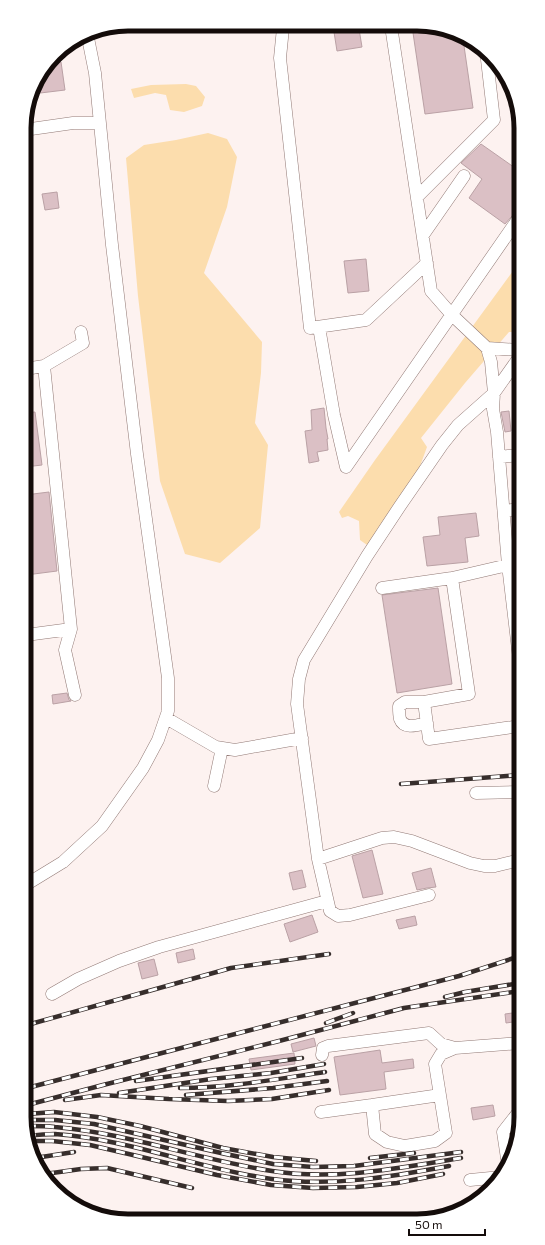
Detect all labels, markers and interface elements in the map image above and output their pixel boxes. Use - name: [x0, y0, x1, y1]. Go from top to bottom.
- scale bar: [409, 1211, 485, 1237]
- text: 50 m: [415, 1217, 443, 1231]

